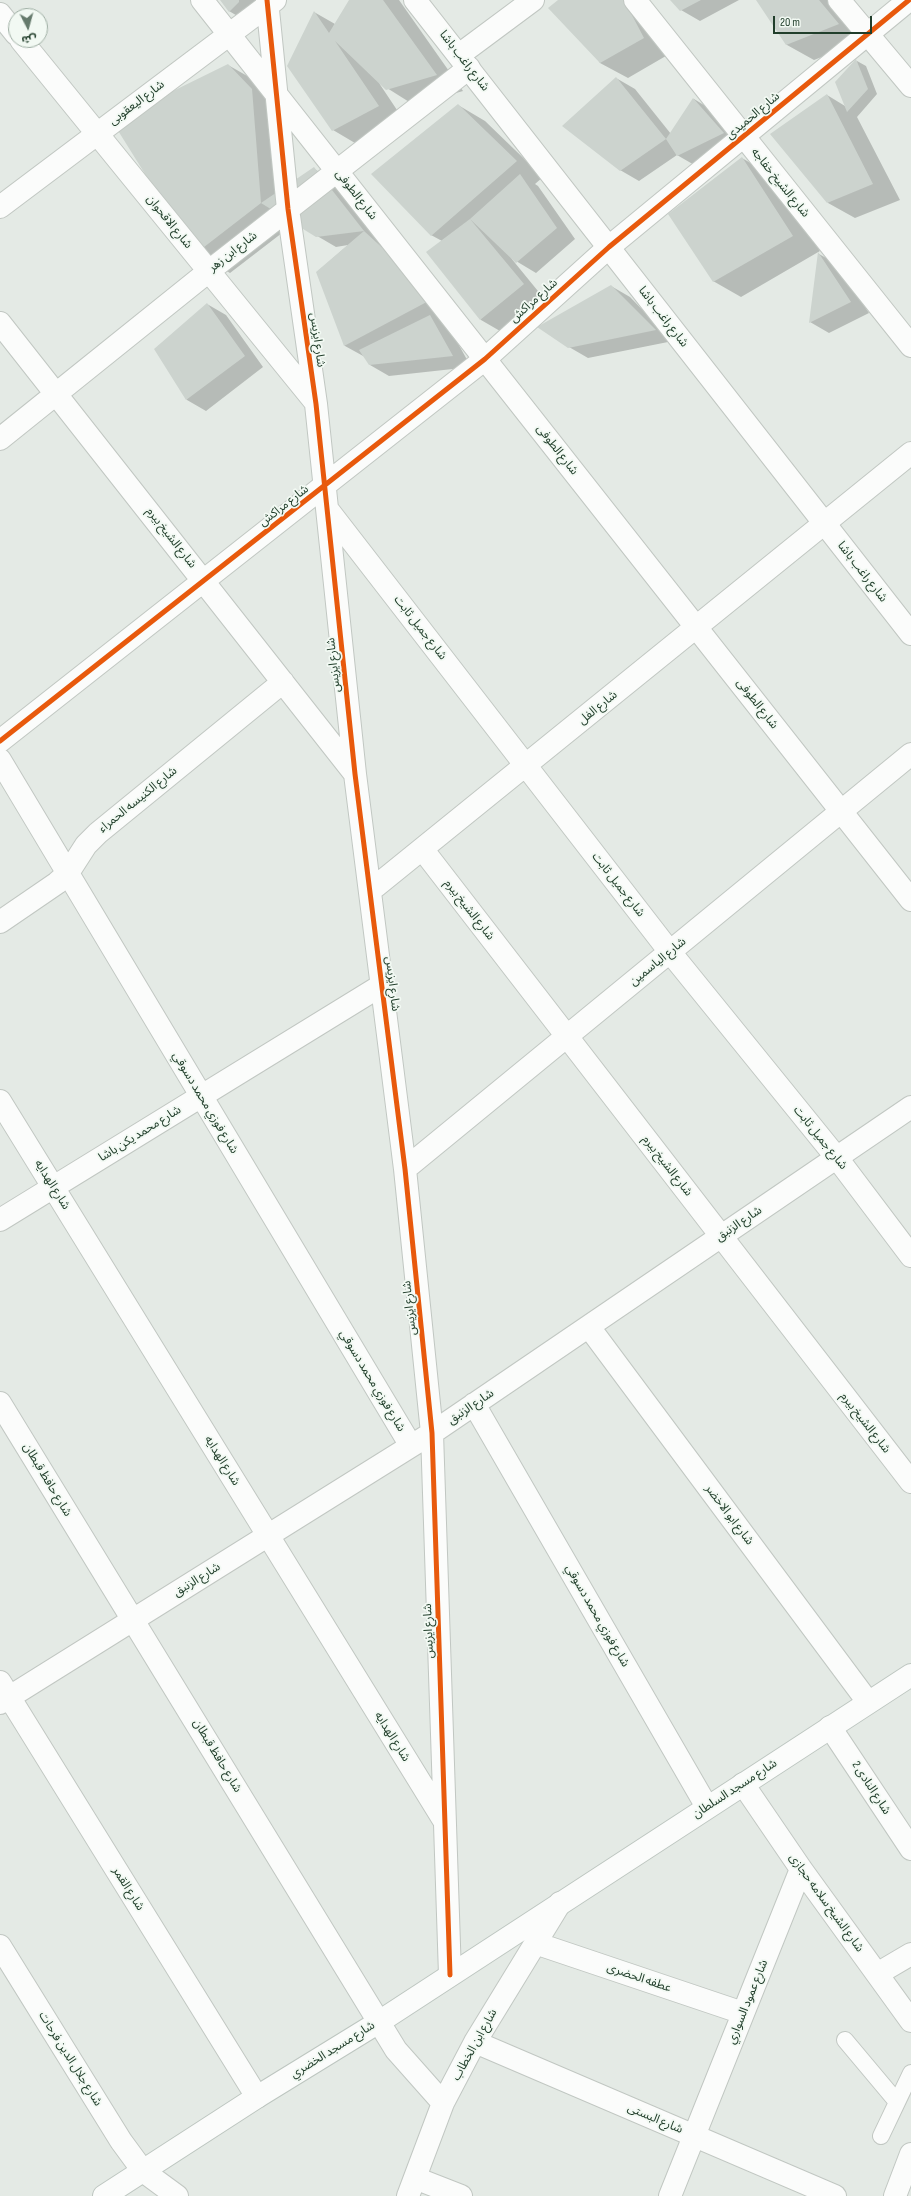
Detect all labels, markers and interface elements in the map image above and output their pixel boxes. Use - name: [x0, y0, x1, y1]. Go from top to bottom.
- north arrow: [8, 8, 48, 48]
- scale bar: [775, 8, 874, 34]
- text: 20 m: [780, 15, 800, 30]
- street label: شارع راغب باشا: [436, 28, 492, 94]
- text: ش: [21, 32, 37, 47]
- street label: شارع اليعقوبى: [106, 77, 168, 129]
- street label: شارع الحميدى: [723, 89, 783, 143]
- street label: شارع الشيخ خفاجه: [748, 145, 812, 221]
- street label: شارع الطوفى: [332, 167, 380, 223]
- street label: شارع الاقحوان: [143, 192, 195, 252]
- street label: شارع ابن زهر: [206, 229, 260, 275]
- street label: شارع مراكش: [507, 276, 561, 326]
- street label: شارع راغب باشا: [635, 284, 691, 350]
- street label: شارع ايزيس: [306, 312, 328, 368]
- street label: شارع الطوفى: [533, 422, 581, 478]
- street label: شارع مراكش: [256, 482, 312, 530]
- street label: شارع الشيخ بيرم: [143, 505, 199, 571]
- street label: شارع راغب باشا: [834, 539, 890, 605]
- street label: شارع جميل ثابت: [390, 593, 450, 663]
- street label: شارع ايزيس: [324, 637, 344, 693]
- street label: شارع الطوفى: [733, 676, 781, 732]
- street label: شارع الفل: [576, 688, 620, 728]
- street label: شارع الكنيسه الحمراء: [96, 764, 180, 836]
- street label: شارع جميل ثابت: [588, 850, 648, 920]
- street label: شارع الشيخ بيرم: [441, 877, 497, 943]
- street label: شارع الياسمين: [627, 935, 689, 989]
- street label: شارع ايزيس: [382, 956, 402, 1012]
- street label: شارع فوزي محمد دسوقي: [169, 1050, 241, 1156]
- street label: شارع محمد يكن باشا: [96, 1103, 184, 1165]
- street label: شارع جميل ثابت: [790, 1103, 850, 1173]
- street label: شارع الشيخ بيرم: [639, 1133, 695, 1199]
- street label: شارع الهدايه: [31, 1157, 73, 1213]
- street label: شارع الزنبق: [713, 1203, 765, 1245]
- street label: شارع ايزيس: [400, 1280, 420, 1336]
- street label: شارع فوزي محمد دسوقي: [336, 1328, 408, 1434]
- street label: شارع الزنبق: [445, 1386, 497, 1428]
- street label: شارع الشيخ بيرم: [837, 1390, 893, 1456]
- street label: شارع الهدايه: [201, 1433, 243, 1489]
- street label: شارع حافظ قبطان: [20, 1441, 74, 1519]
- street label: شارع ابو الاخضر: [702, 1482, 756, 1548]
- street label: شارع الزنبق: [171, 1560, 223, 1600]
- street label: شارع فوزي محمد دسوقي: [562, 1562, 632, 1670]
- street label: شارع ايزيس: [421, 1603, 437, 1659]
- street label: شارع الهدايه: [371, 1709, 413, 1765]
- street label: شارع حافظ قبطان: [190, 1717, 244, 1795]
- street label: شارع مسجد السلطان: [690, 1756, 780, 1822]
- street label: شارع النادى 2: [848, 1759, 894, 1817]
- street label: شارع الشيخ سلامه حجازى: [785, 1851, 867, 1955]
- street label: شارع القمر: [109, 1864, 147, 1914]
- street label: شارع عمود السواري: [725, 1958, 771, 2046]
- street label: عطفه الحضرى: [605, 1960, 673, 1996]
- street label: شارع ابن الخطاب: [449, 2007, 501, 2083]
- street label: شارع جلال الدين فرحات: [35, 2009, 105, 2109]
- street label: شارع مسجد الخضري: [288, 2018, 378, 2082]
- street label: شارع البستى: [625, 2101, 685, 2137]

